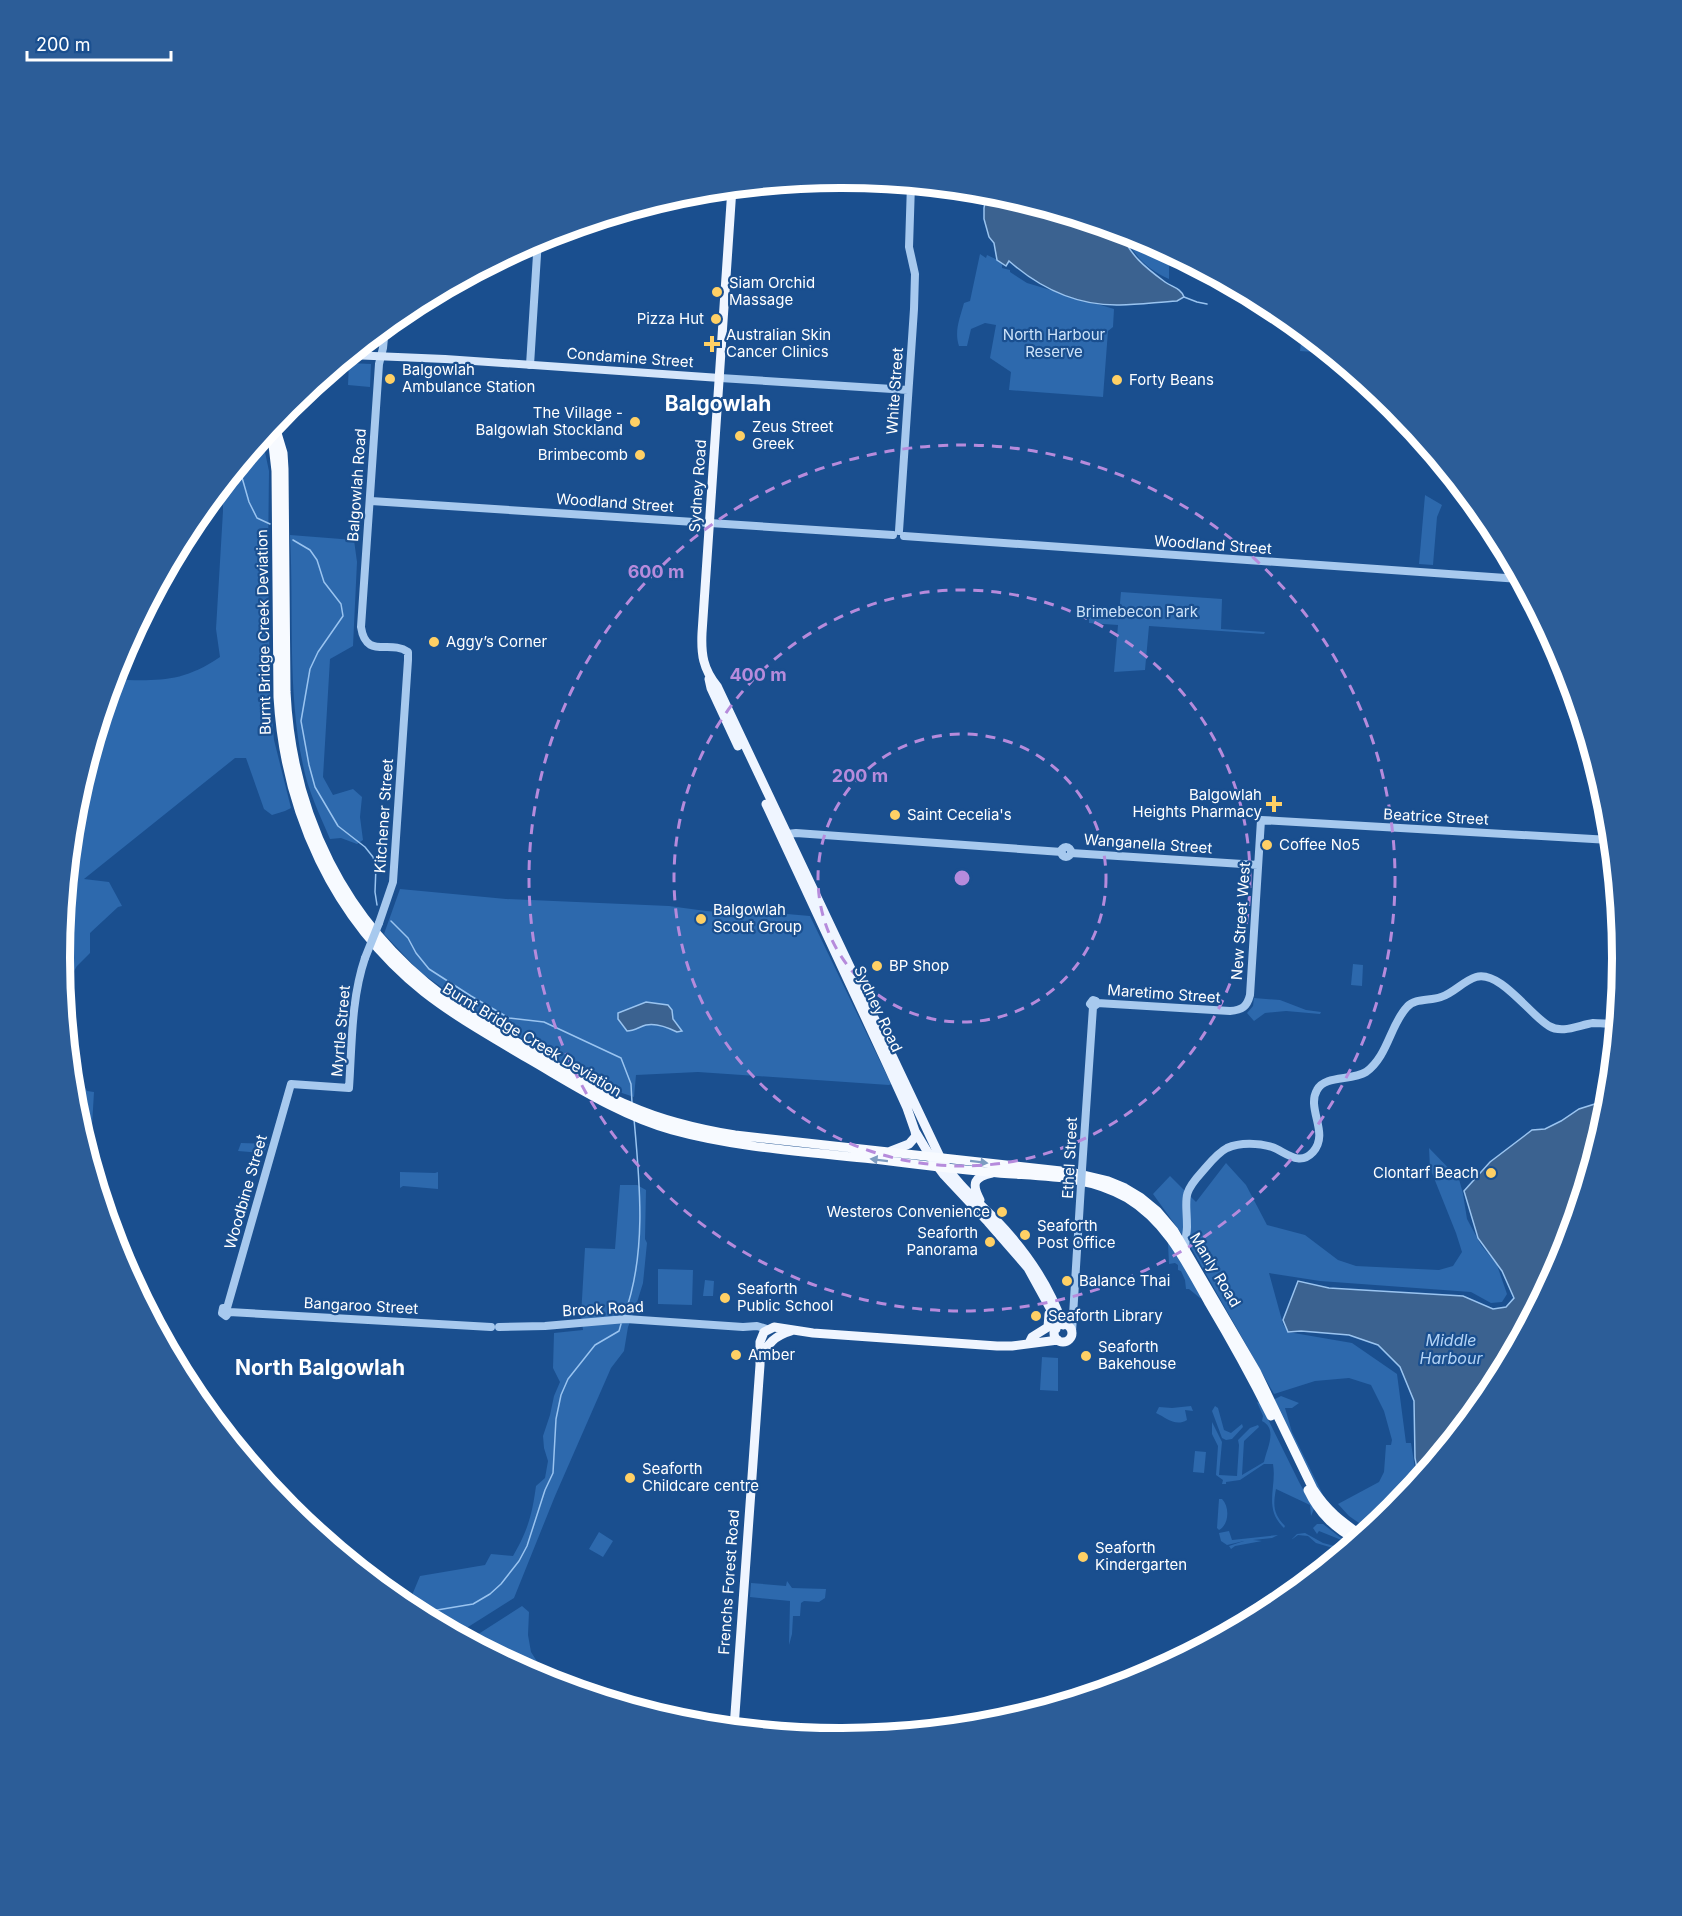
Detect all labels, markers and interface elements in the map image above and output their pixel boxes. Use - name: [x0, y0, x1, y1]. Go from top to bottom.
- scale bar: [27, 24, 171, 62]
- text: 200 m: [36, 34, 91, 55]
- place label: Siam Orchid Massage: [729, 273, 815, 309]
- marker: Siam Orchid Massage: [710, 285, 724, 299]
- place label: Pizza Hut: [637, 309, 704, 328]
- marker: Pizza Hut: [709, 312, 723, 326]
- place label: Australian Skin Cancer Clinics: [726, 325, 831, 361]
- park label: North Harbour Reserve: [1003, 325, 1106, 361]
- marker: Australian Skin Cancer Clinics: [703, 335, 721, 353]
- street label: Condamine Street: [566, 344, 694, 371]
- street label: White Street: [882, 347, 907, 435]
- place label: Balgowlah Ambulance Station: [402, 360, 535, 396]
- place label: Forty Beans: [1129, 370, 1214, 389]
- marker: Balgowlah Ambulance Station: [383, 372, 397, 386]
- marker: Forty Beans: [1110, 373, 1124, 387]
- district label: Balgowlah: [665, 391, 771, 416]
- place label: The Village - Balgowlah Stockland: [476, 403, 623, 439]
- marker: The Village - Balgowlah Stockland: [628, 415, 642, 429]
- place label: Zeus Street Greek: [752, 417, 834, 453]
- street label: Balgowlah Road: [343, 428, 370, 542]
- marker: Zeus Street Greek: [733, 429, 747, 443]
- street label: Sydney Road: [685, 439, 710, 533]
- place label: Brimbecomb: [538, 445, 628, 464]
- marker: Brimbecomb: [633, 448, 647, 462]
- street label: Woodland Street: [556, 489, 675, 516]
- street label: Burnt Bridge Creek Deviation: [252, 529, 275, 735]
- street label: Woodland Street: [1154, 531, 1273, 558]
- text: 600 m: [628, 561, 684, 582]
- park label: Brimebecon Park: [1076, 602, 1199, 621]
- place label: Aggy’s Corner: [446, 632, 548, 651]
- marker: Aggy’s Corner: [427, 635, 441, 649]
- text: 400 m: [729, 664, 787, 685]
- street label: Kitchener Street: [370, 758, 397, 874]
- text: 200 m: [832, 765, 888, 786]
- place label: Balgowlah Heights Pharmacy: [1132, 785, 1263, 821]
- marker: Balgowlah Heights Pharmacy: [1267, 797, 1281, 811]
- street label: Beatrice Street: [1383, 804, 1489, 829]
- place label: Saint Cecelia's: [907, 805, 1012, 824]
- marker: Saint Cecelia's: [888, 808, 902, 822]
- street label: Wanganella Street: [1083, 830, 1213, 857]
- place label: Coffee No5: [1279, 835, 1360, 854]
- marker: Coffee No5: [1260, 838, 1274, 852]
- street label: New Street West: [1227, 861, 1254, 981]
- centre of rings: [952, 868, 972, 888]
- place label: Balgowlah Scout Group: [713, 900, 802, 936]
- marker: Balgowlah Scout Group: [694, 912, 708, 926]
- place label: BP Shop: [889, 956, 949, 975]
- marker: BP Shop: [870, 959, 884, 973]
- street label: Sydney Road: [850, 963, 907, 1055]
- street label: Burnt Bridge Creek Deviation: [439, 978, 625, 1101]
- street label: Maretimo Street: [1107, 980, 1221, 1007]
- street label: Myrtle Street: [327, 984, 354, 1077]
- street label: Ethel Street: [1058, 1117, 1081, 1199]
- street label: Woodbine Street: [220, 1132, 271, 1251]
- one-way arrow: [870, 1155, 889, 1165]
- one-way arrow: [970, 1157, 989, 1166]
- place label: Clontarf Beach: [1373, 1163, 1479, 1182]
- marker: Clontarf Beach: [1484, 1166, 1498, 1180]
- place label: Westeros Convenience: [826, 1202, 990, 1221]
- marker: Westeros Convenience: [995, 1205, 1009, 1219]
- place label: Seaforth Post Office: [1037, 1216, 1115, 1252]
- place label: Seaforth Panorama: [907, 1223, 978, 1259]
- marker: Seaforth Post Office: [1018, 1228, 1032, 1242]
- street label: Manly Road: [1186, 1229, 1245, 1310]
- marker: Seaforth Panorama: [983, 1235, 997, 1249]
- place label: Balance Thai: [1079, 1271, 1170, 1290]
- marker: Balance Thai: [1060, 1274, 1074, 1288]
- place label: Seaforth Public School: [737, 1279, 833, 1315]
- marker: Seaforth Public School: [718, 1291, 732, 1305]
- street label: Bangaroo Street: [303, 1293, 419, 1318]
- street label: Brook Road: [562, 1297, 644, 1320]
- place label: Seaforth Library: [1048, 1306, 1163, 1325]
- marker: Seaforth Library: [1029, 1309, 1043, 1323]
- water label: Middle Harbour: [1420, 1330, 1483, 1368]
- place label: Seaforth Bakehouse: [1098, 1337, 1176, 1373]
- place label: Amber: [748, 1345, 795, 1364]
- marker: Amber: [729, 1348, 743, 1362]
- marker: Seaforth Bakehouse: [1079, 1349, 1093, 1363]
- district label: North Balgowlah: [235, 1355, 405, 1380]
- place label: Seaforth Childcare centre: [642, 1459, 759, 1495]
- marker: Seaforth Childcare centre: [623, 1471, 637, 1485]
- street label: Frenchs Forest Road: [714, 1509, 743, 1655]
- place label: Seaforth Kindergarten: [1095, 1538, 1187, 1574]
- marker: Seaforth Kindergarten: [1076, 1550, 1090, 1564]

